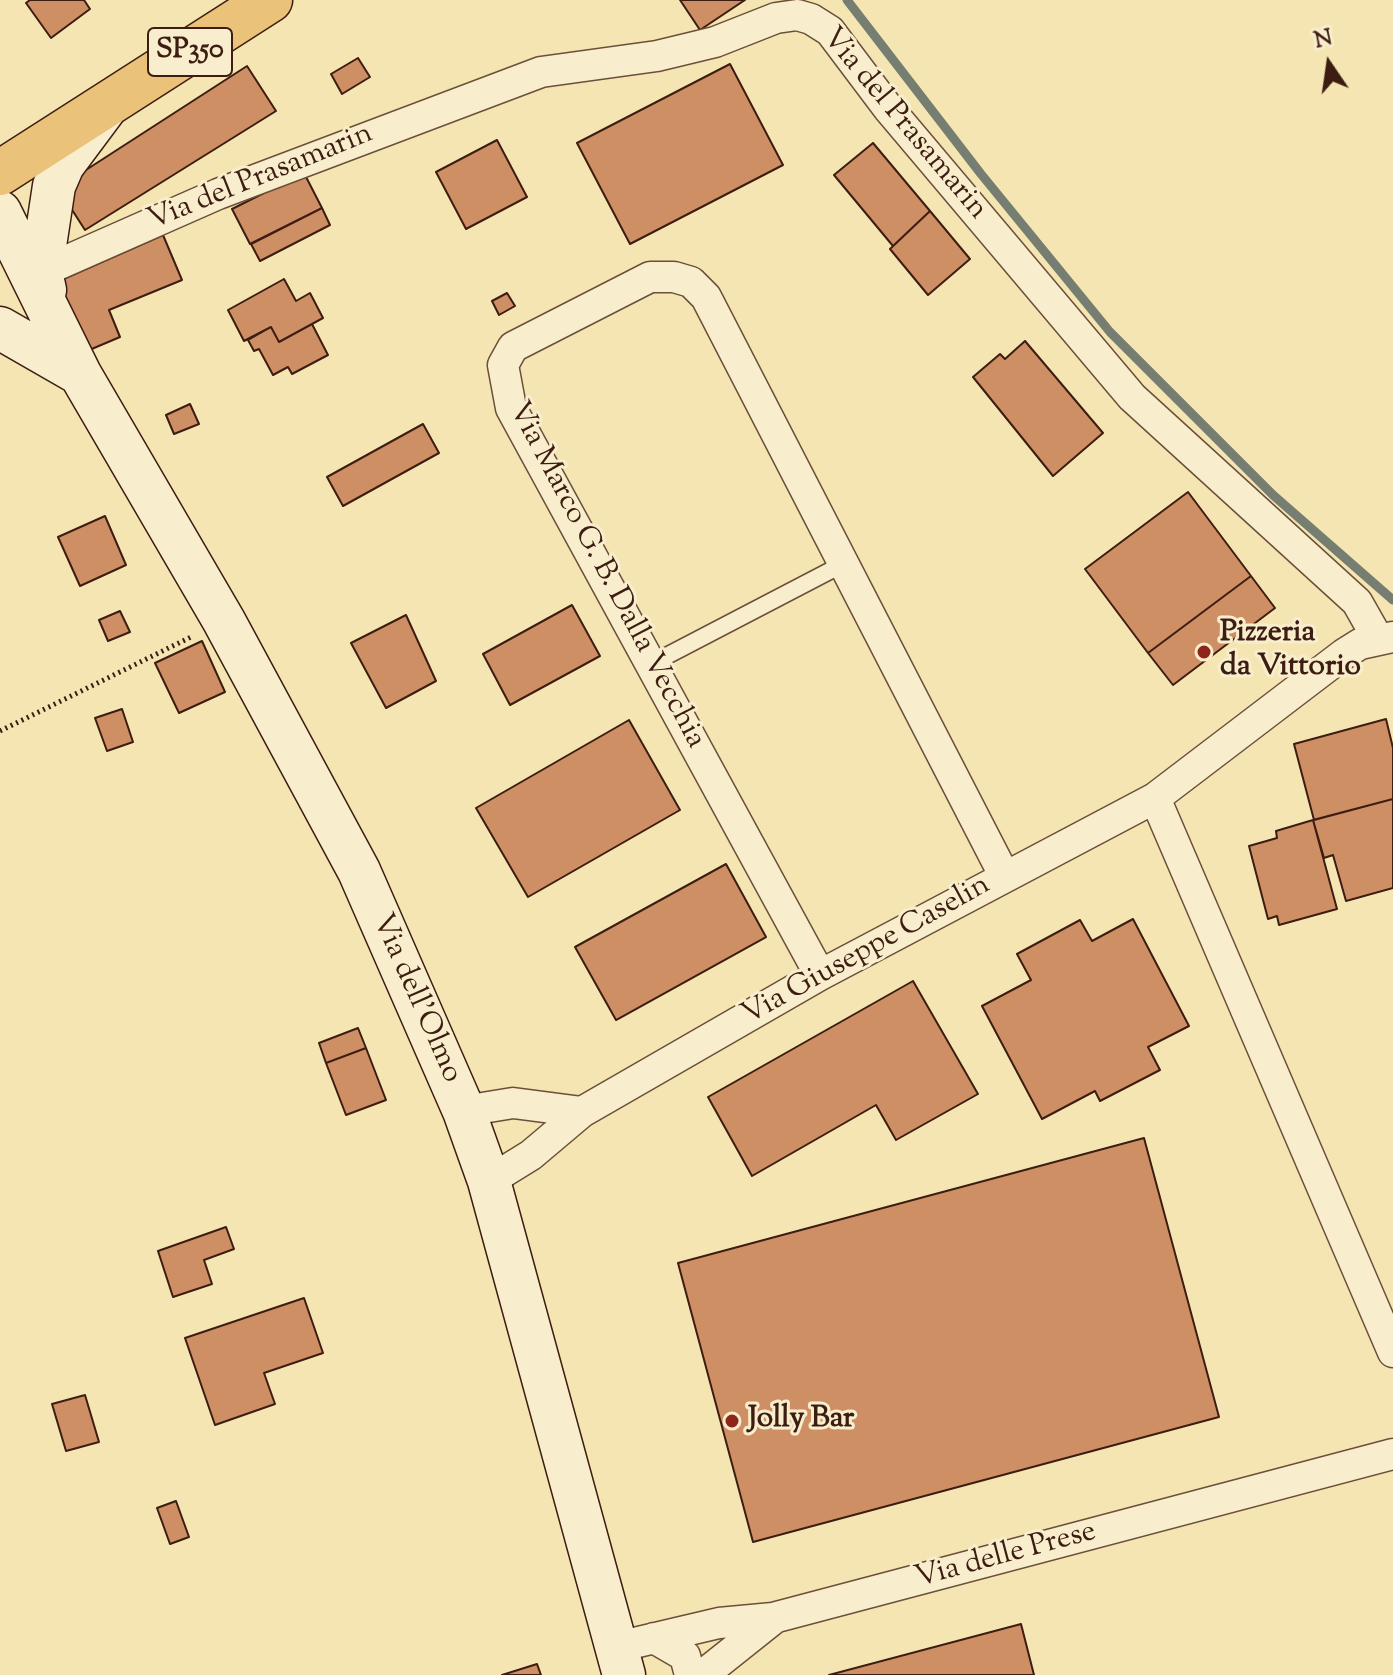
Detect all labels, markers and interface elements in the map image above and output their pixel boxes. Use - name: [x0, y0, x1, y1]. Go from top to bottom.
- street label: Via del Prasamarin: [812, 22, 994, 228]
- text: N: [1311, 23, 1336, 58]
- north arrow: [1289, 24, 1369, 104]
- road number: SP350: [148, 28, 232, 76]
- street label: Via del Prasamarin: [143, 117, 379, 241]
- street label: Via Marco G. B. Dalla Vecchia: [498, 397, 712, 755]
- place label: Pizzeria da Vittorio: [1220, 617, 1361, 688]
- marker: Pizzeria da Vittorio: [1195, 643, 1213, 661]
- street label: Via Giuseppe Caselin: [737, 869, 997, 1035]
- street label: Via dell'Olmo: [362, 909, 468, 1089]
- place label: Jolly Bar: [748, 1403, 854, 1439]
- marker: Jolly Bar: [723, 1412, 741, 1430]
- street label: Via delle Prese: [912, 1516, 1100, 1598]

